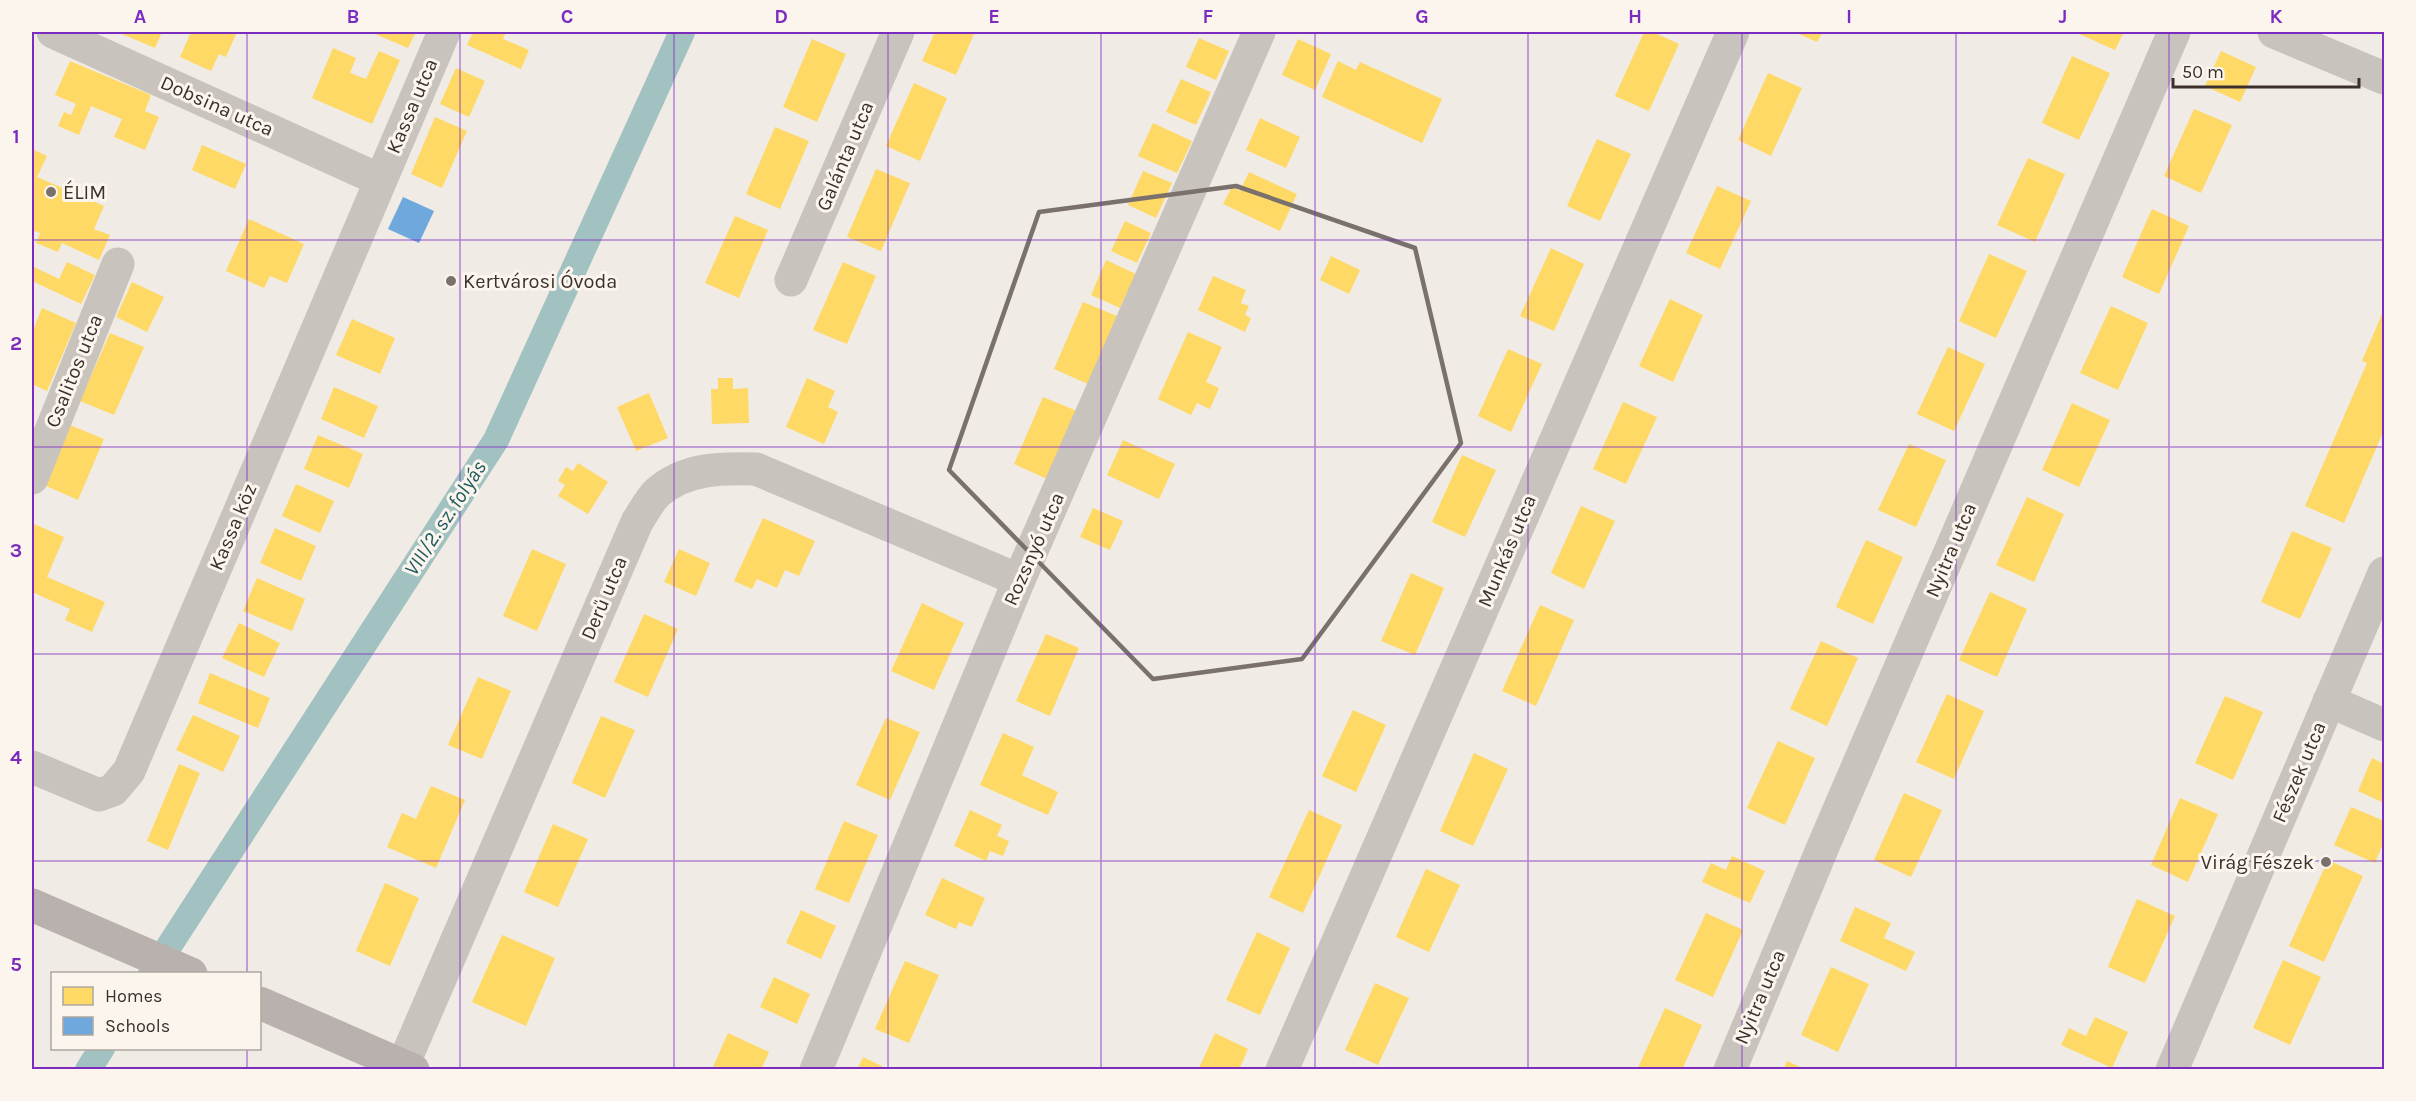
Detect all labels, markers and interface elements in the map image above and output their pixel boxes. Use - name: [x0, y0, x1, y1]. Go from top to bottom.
- text: A: [134, 5, 147, 28]
- text: B: [347, 5, 359, 28]
- text: C: [561, 5, 573, 28]
- text: D: [774, 5, 788, 28]
- text: E: [988, 5, 1000, 28]
- text: F: [1203, 5, 1214, 28]
- text: G: [1415, 5, 1429, 28]
- text: H: [1628, 5, 1642, 28]
- text: I: [1846, 5, 1852, 28]
- text: J: [2059, 5, 2067, 28]
- text: K: [2269, 5, 2283, 28]
- scale bar: [2173, 51, 2359, 89]
- street label: Kassa utca: [382, 55, 442, 157]
- text: 50 m: [2182, 61, 2224, 83]
- street label: Dobsina utca: [157, 71, 277, 141]
- street label: Galánta utca: [812, 98, 878, 214]
- text: 1: [12, 125, 20, 148]
- place label: ÉLIM: [63, 180, 106, 204]
- marker: ÉLIM: [44, 185, 58, 199]
- place label: Kertvárosi Óvoda: [463, 269, 617, 293]
- marker: Kertvárosi Óvoda: [444, 274, 458, 288]
- street label: Csalitos utca: [41, 311, 107, 431]
- text: 2: [10, 332, 22, 355]
- water label: VIII/2. sz. folyás: [399, 456, 491, 580]
- street label: Kassa köz: [205, 480, 261, 574]
- street label: Rozsnyó utca: [999, 489, 1069, 609]
- street label: Munkás utca: [1473, 491, 1541, 611]
- street label: Nyitra utca: [1921, 499, 1981, 601]
- text: 3: [10, 539, 22, 562]
- street label: Derű utca: [576, 553, 632, 643]
- street label: Fészek utca: [2267, 718, 2331, 826]
- text: 4: [10, 746, 22, 769]
- place label: Virág Fészek: [2201, 851, 2314, 874]
- marker: Virág Fészek: [2319, 855, 2333, 869]
- street label: Nyitra utca: [1730, 946, 1790, 1048]
- text: 5: [10, 953, 22, 976]
- legend: [51, 972, 261, 1050]
- text: Homes: [105, 985, 162, 1007]
- text: Schools: [105, 1015, 170, 1037]

